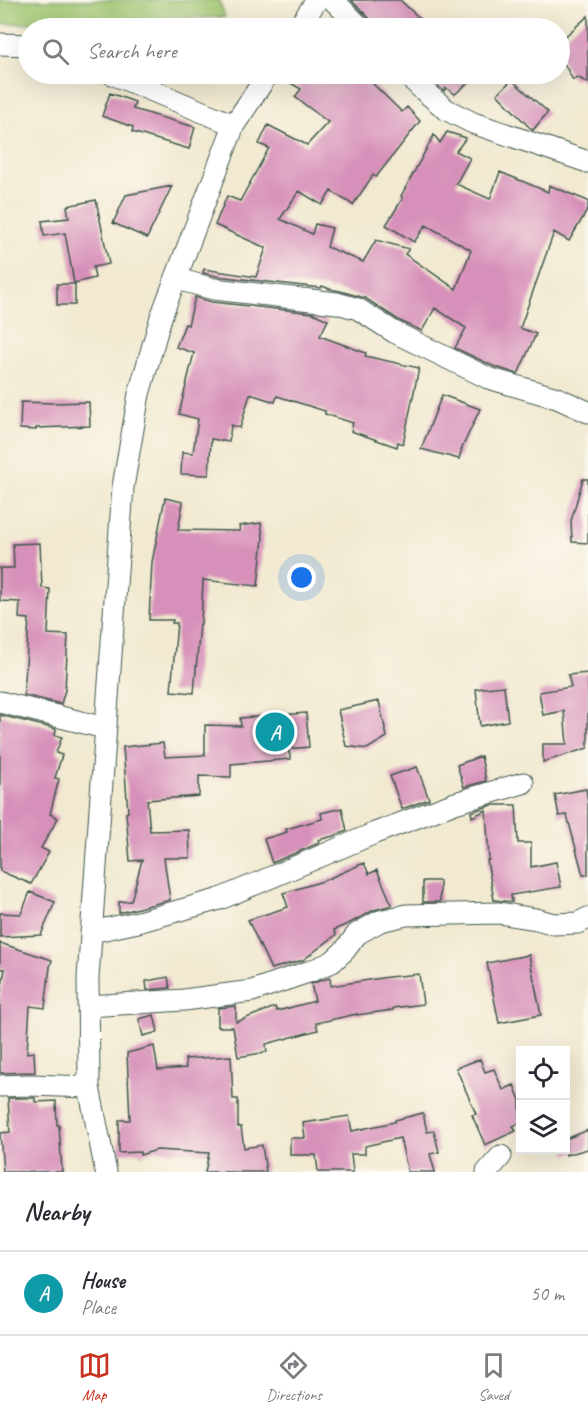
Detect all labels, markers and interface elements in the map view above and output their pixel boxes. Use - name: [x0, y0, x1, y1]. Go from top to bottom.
- search box: [18, 18, 570, 84]
- icon: search: [39, 35, 72, 68]
- text: Search here: [87, 37, 177, 65]
- your location: [287, 563, 316, 592]
- pin: A: [256, 710, 294, 754]
- map controls: [516, 1046, 570, 1154]
- button: locate: [516, 1046, 570, 1100]
- button: layers: [516, 1100, 570, 1154]
- text: Nearby: [24, 1195, 89, 1228]
- text: House: [81, 1267, 125, 1295]
- text: A: [38, 1281, 49, 1306]
- text: 50 m: [530, 1281, 564, 1306]
- text: Place: [81, 1295, 116, 1320]
- tab: Map: [78, 1349, 111, 1405]
- tab: Directions: [266, 1349, 322, 1405]
- tab: Saved: [477, 1349, 510, 1405]

